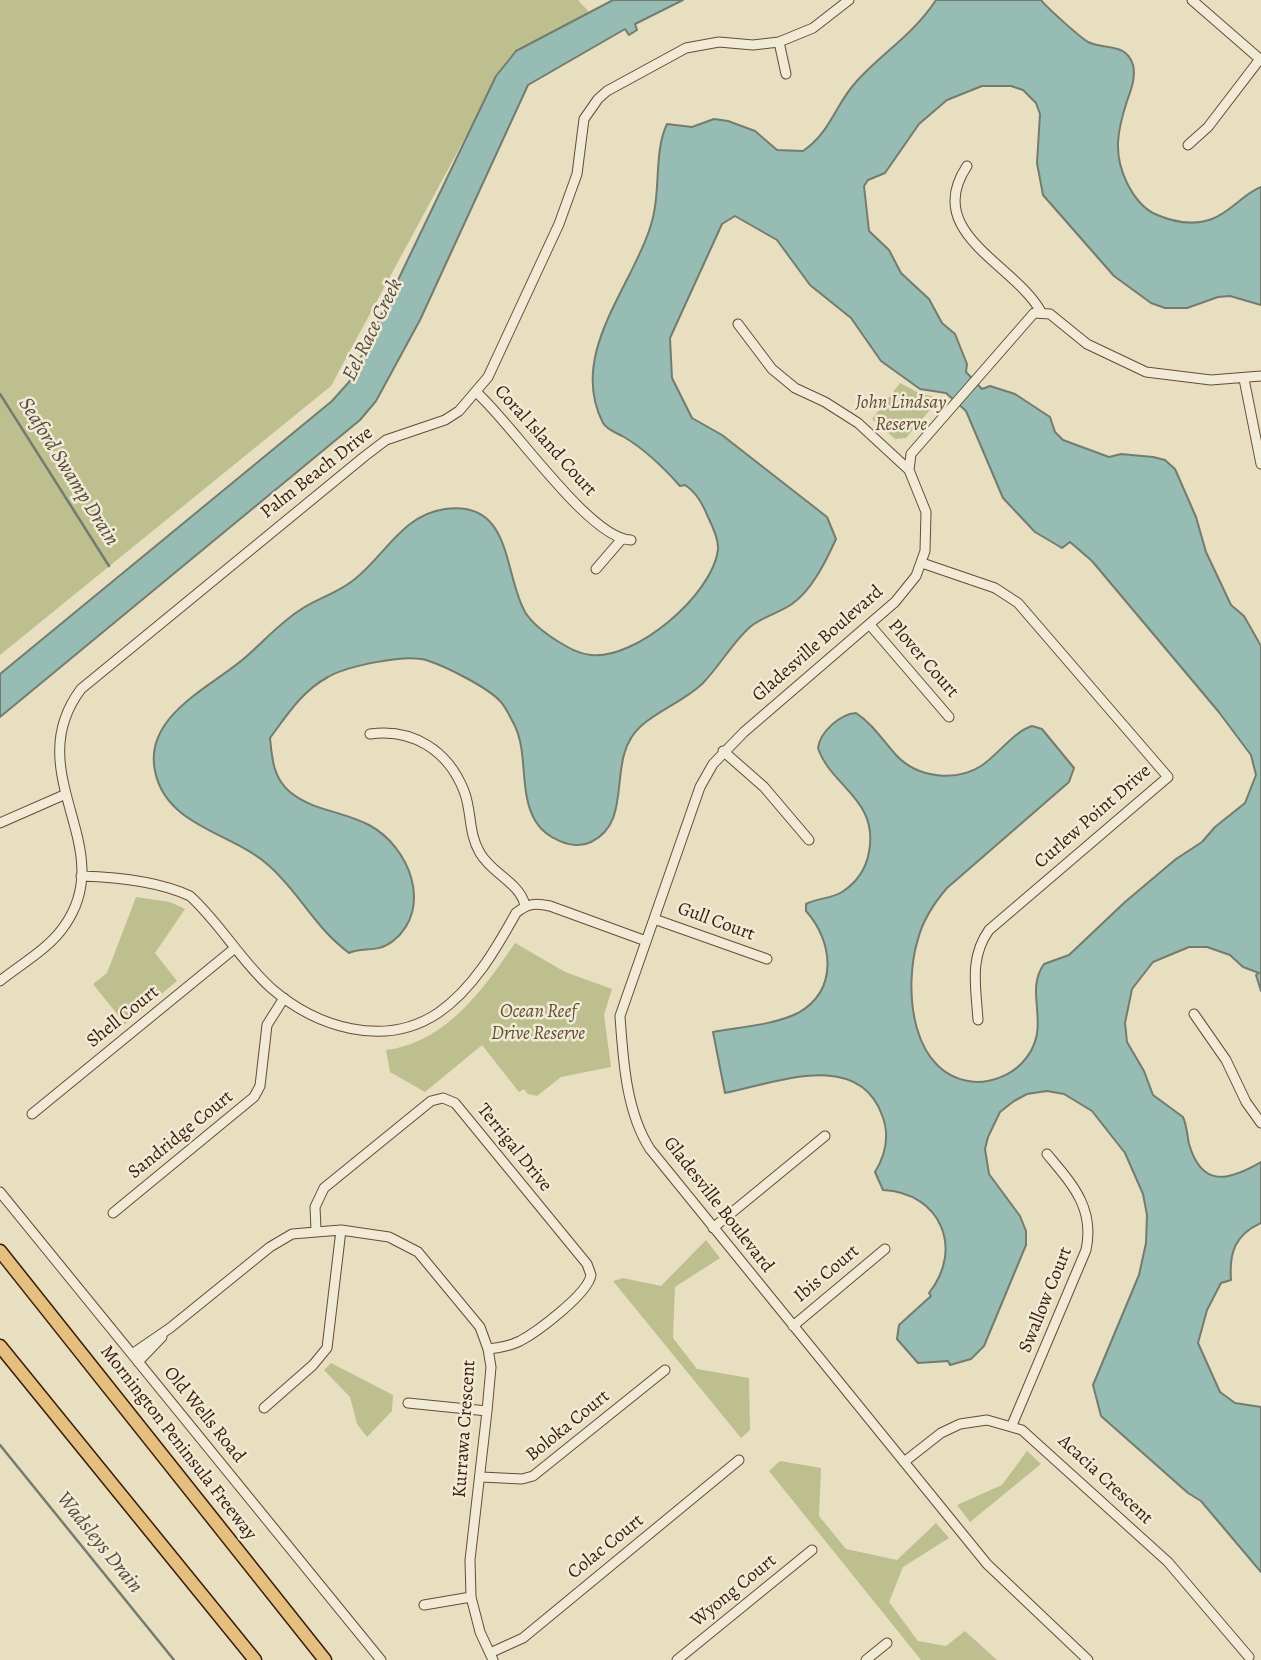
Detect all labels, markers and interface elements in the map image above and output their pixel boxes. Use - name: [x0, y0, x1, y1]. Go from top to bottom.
- water label: Eel Race Creek: [337, 275, 409, 385]
- street label: Coral Island Court: [489, 381, 601, 501]
- park label: John Lindsay Reserve: [856, 392, 946, 436]
- water label: Seaford Swamp Drain: [12, 393, 124, 551]
- street label: Palm Beach Drive: [256, 422, 378, 524]
- street label: Gladesville Boulevard: [748, 581, 888, 707]
- street label: Plover Court: [883, 615, 963, 703]
- street label: Curlew Point Drive: [1030, 760, 1156, 874]
- street label: Gull Court: [674, 898, 758, 946]
- street label: Shell Court: [82, 981, 164, 1053]
- park label: Ocean Reef Drive Reserve: [491, 1001, 585, 1045]
- street label: Sandridge Court: [124, 1086, 238, 1184]
- street label: Terrigal Drive: [472, 1099, 556, 1197]
- street label: Gladesville Boulevard: [658, 1133, 778, 1277]
- street label: Ibis Court: [790, 1240, 864, 1308]
- street label: Swallow Court: [1014, 1244, 1078, 1356]
- street label: Mornington Peninsula Freeway: [95, 1341, 261, 1545]
- street label: Kurrawa Crescent: [449, 1359, 481, 1499]
- street label: Old Wells Road: [158, 1362, 250, 1468]
- street label: Boloka Court: [522, 1385, 614, 1467]
- street label: Acacia Crescent: [1053, 1430, 1157, 1530]
- water label: Wadsleys Drain: [50, 1487, 148, 1599]
- street label: Colac Court: [563, 1509, 649, 1585]
- street label: Wyong Court: [687, 1550, 781, 1632]

